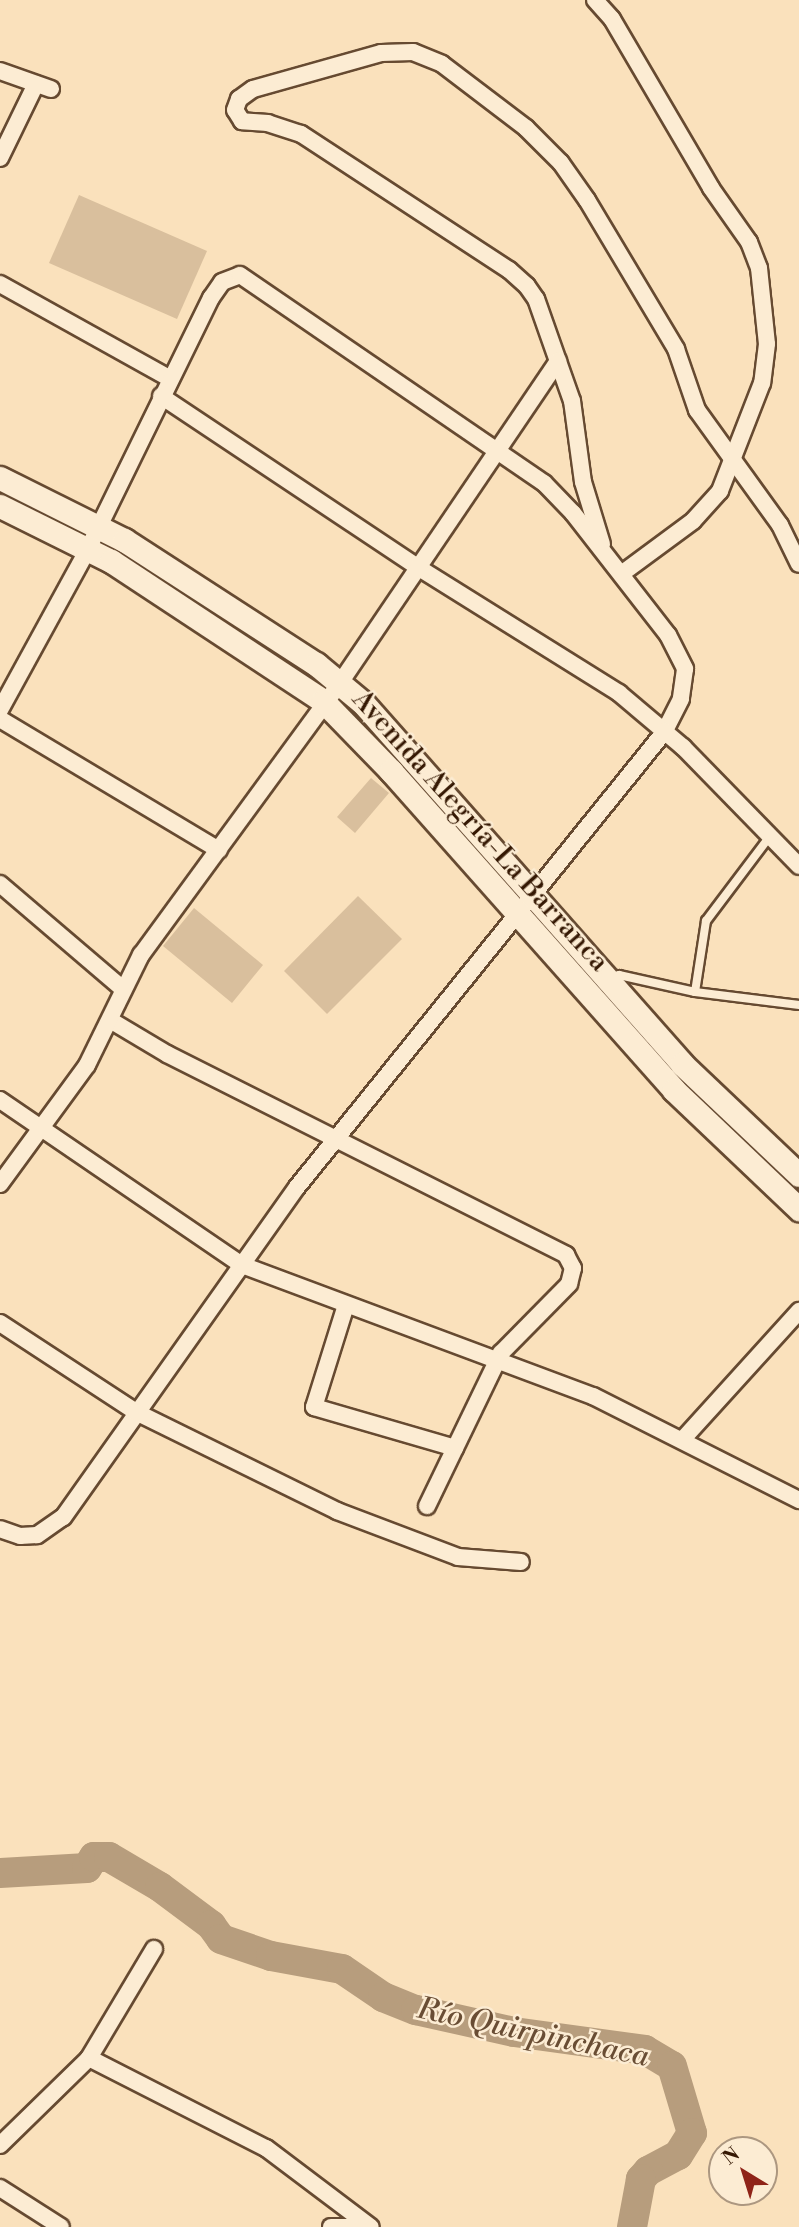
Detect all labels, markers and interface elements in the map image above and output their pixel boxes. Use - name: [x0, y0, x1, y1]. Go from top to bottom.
- street label: Avenida Alegría-La Barranca: [345, 683, 615, 979]
- water label: Río Quirpinchaca: [414, 1991, 652, 2075]
- north arrow: [708, 2136, 778, 2206]
- text: N: [718, 2142, 745, 2170]

